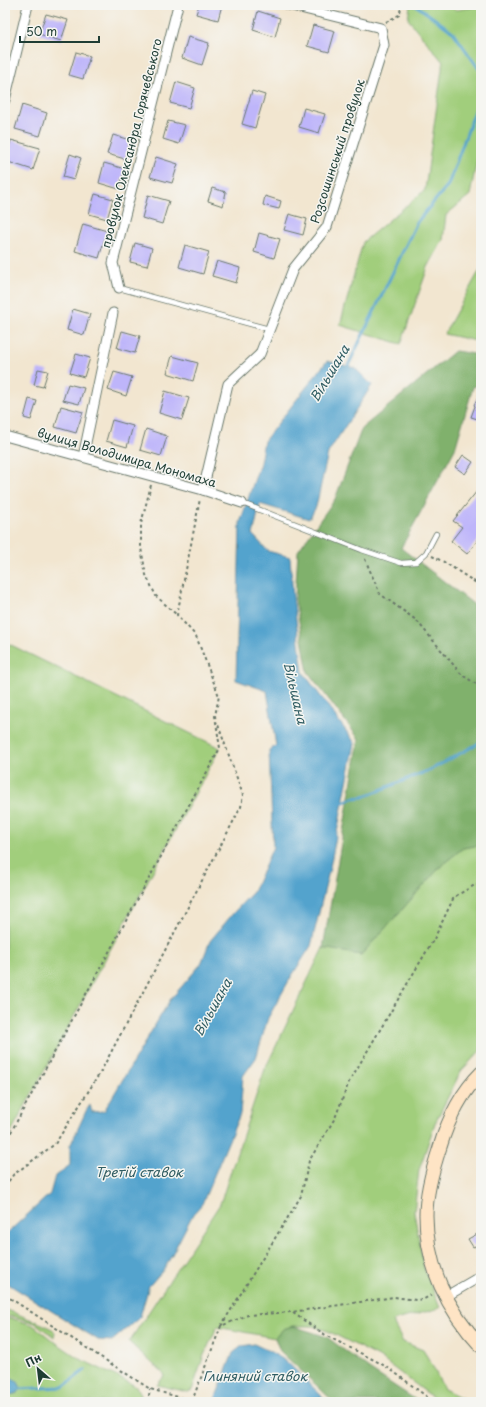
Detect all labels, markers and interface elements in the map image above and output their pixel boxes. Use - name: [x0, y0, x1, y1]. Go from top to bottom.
- scale bar: [20, 18, 99, 44]
- text: 50 m: [26, 22, 57, 40]
- street label: провулок Олександра Горячевського: [96, 36, 166, 250]
- street label: Розсошинський провулок: [305, 76, 369, 225]
- water label: Вільшана: [305, 340, 354, 405]
- street label: вулиця Володимира Мономаха: [35, 423, 219, 491]
- water label: Вільшана: [280, 660, 313, 727]
- water label: Вільшана: [188, 974, 236, 1039]
- water label: Третій ставок: [95, 1162, 184, 1181]
- text: Пн: [22, 1348, 44, 1371]
- north arrow: [18, 1349, 58, 1389]
- water label: Глиняний ставок: [203, 1366, 308, 1385]

